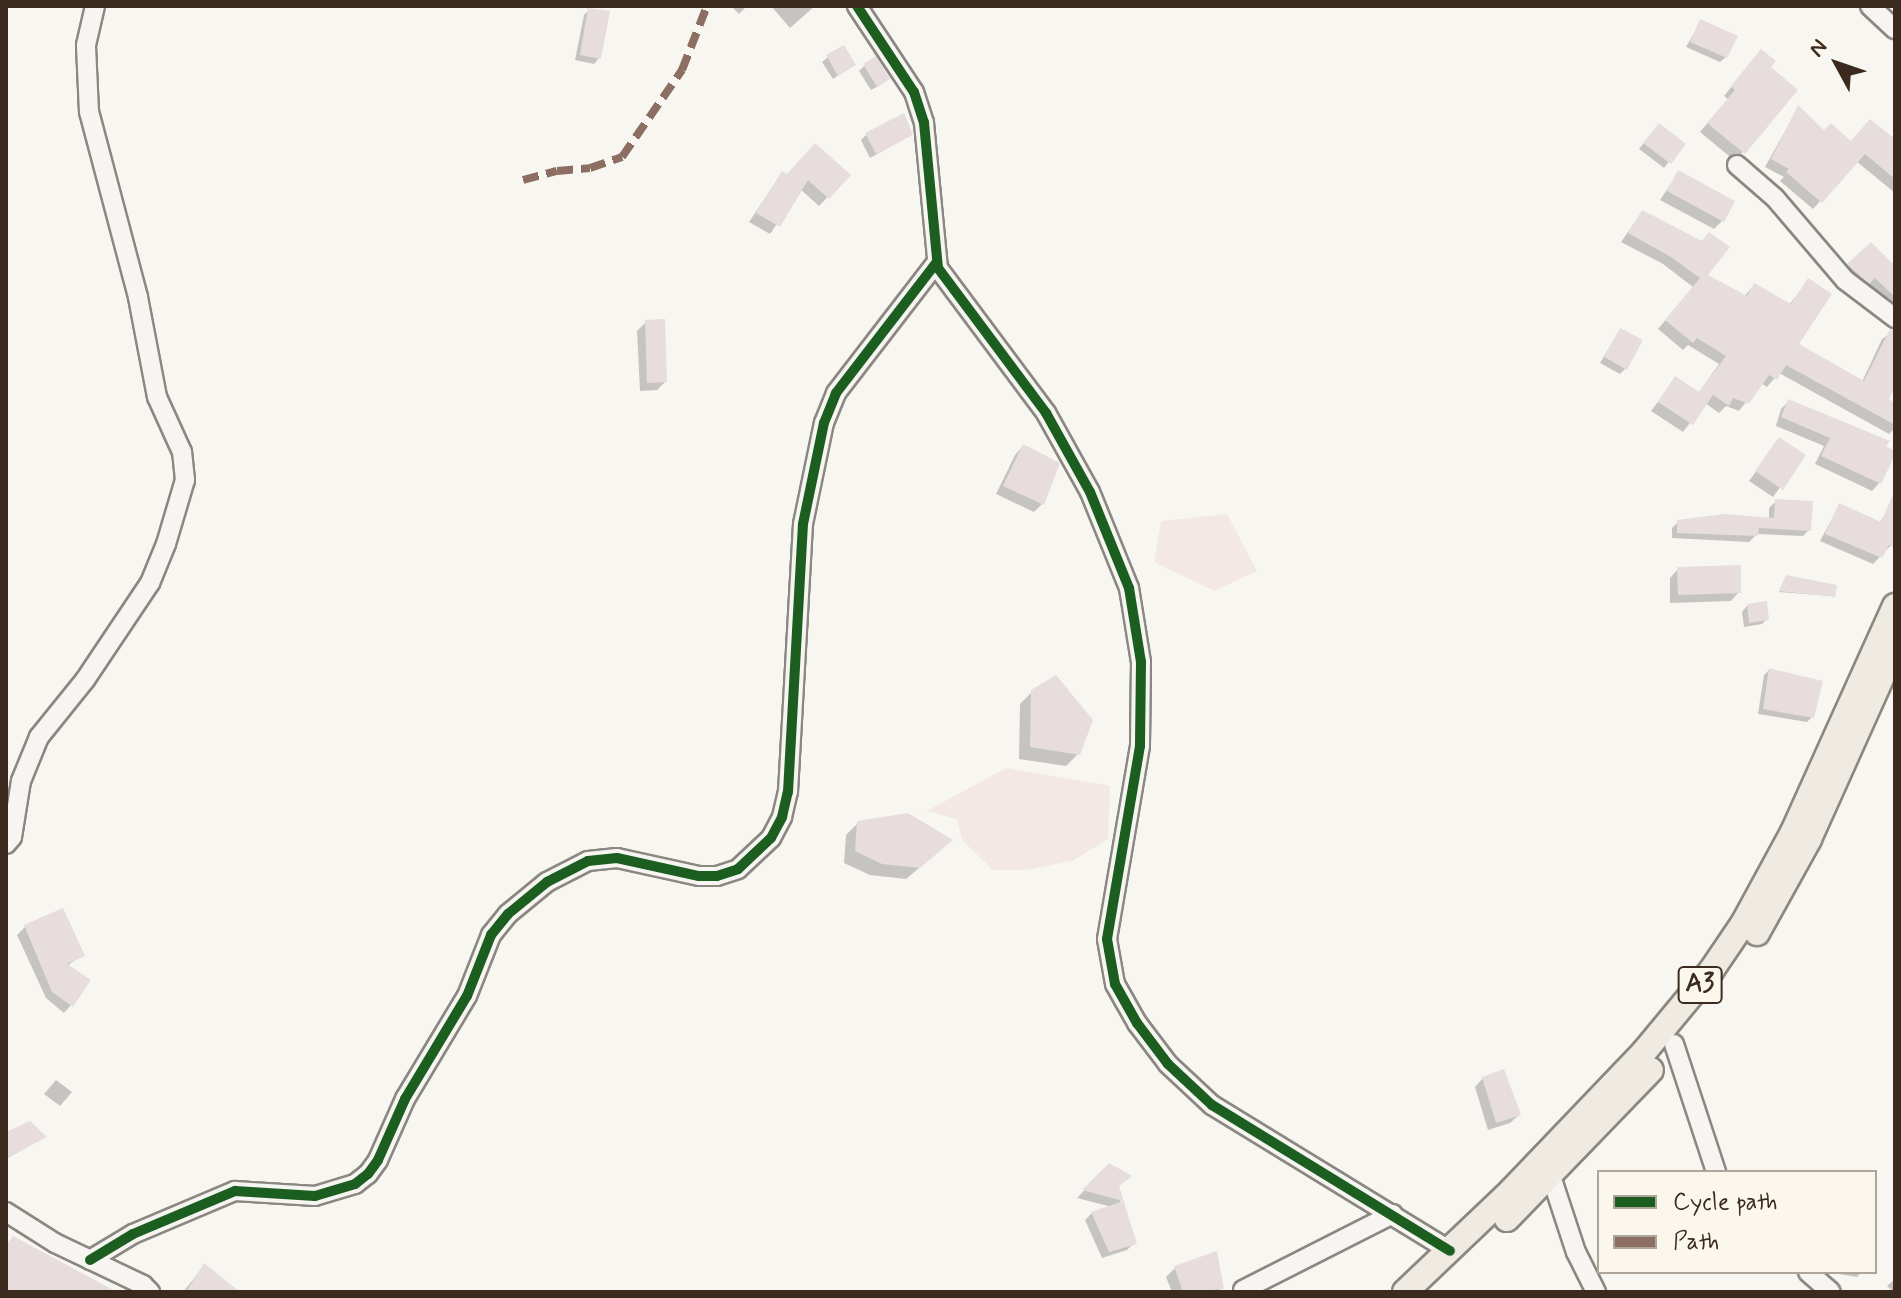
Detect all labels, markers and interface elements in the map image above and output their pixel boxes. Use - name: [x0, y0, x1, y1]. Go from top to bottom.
- north arrow: [1797, 24, 1877, 104]
- text: N: [1803, 34, 1834, 63]
- road number: A3: [1676, 963, 1724, 1007]
- legend: [1597, 1170, 1877, 1274]
- text: Cycle path: [1673, 1187, 1778, 1218]
- text: Path: [1673, 1227, 1719, 1258]

